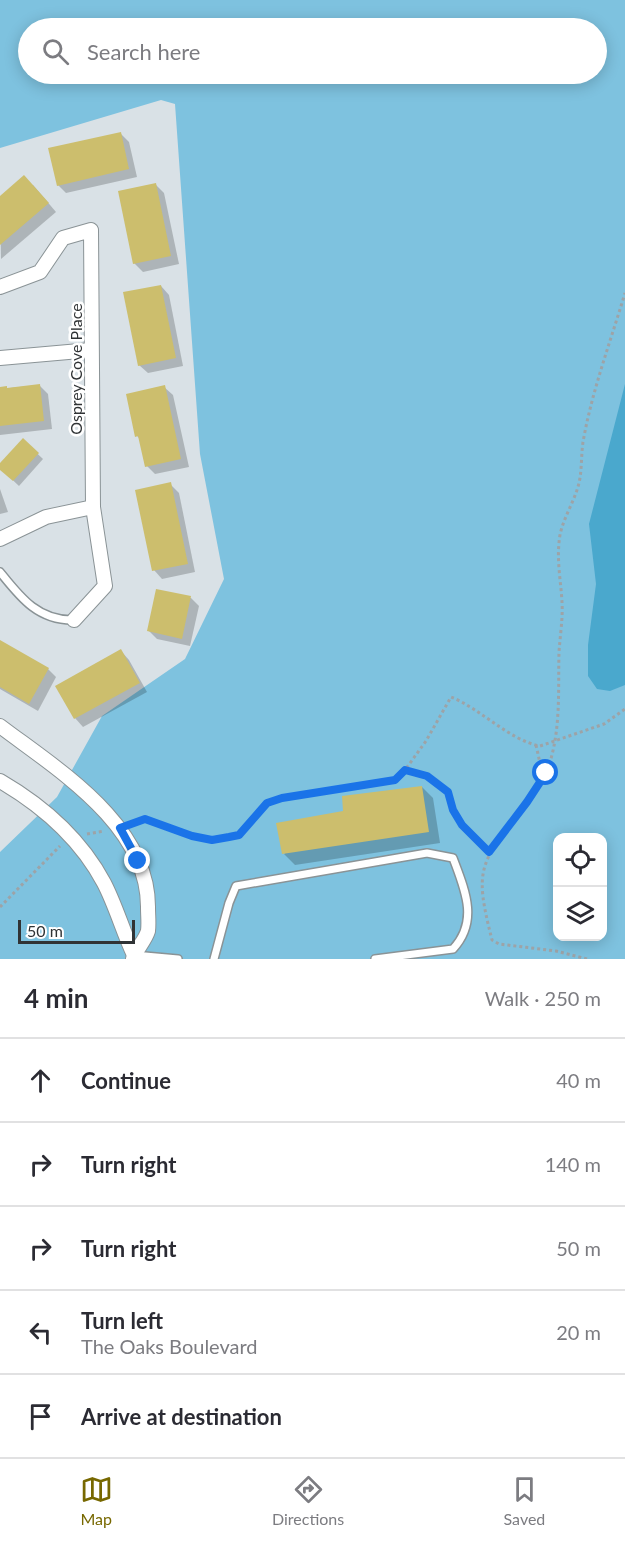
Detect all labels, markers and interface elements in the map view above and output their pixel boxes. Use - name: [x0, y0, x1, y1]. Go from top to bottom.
- search box: [18, 18, 607, 84]
- icon: search: [39, 35, 72, 68]
- text: Search here: [87, 38, 200, 65]
- street label: Osprey Cove Place: [66, 303, 85, 435]
- route start: [532, 759, 558, 785]
- map controls: [553, 833, 607, 941]
- button: locate: [553, 833, 607, 887]
- route end: [124, 847, 150, 873]
- button: layers: [553, 887, 607, 941]
- scale bar: [18, 917, 135, 944]
- text: 50 m: [27, 921, 63, 940]
- text: 4 min: [24, 982, 88, 1014]
- text: Walk · 250 m: [485, 986, 601, 1010]
- icon: ahead: [24, 1064, 57, 1097]
- text: Continue: [81, 1067, 171, 1094]
- text: 40 m: [556, 1068, 601, 1092]
- icon: right: [24, 1148, 57, 1181]
- text: Turn right: [81, 1151, 176, 1178]
- text: 140 m: [545, 1152, 601, 1176]
- icon: right: [24, 1232, 57, 1265]
- text: Turn right: [81, 1235, 176, 1262]
- text: 50 m: [556, 1236, 601, 1260]
- text: Turn left: [81, 1307, 163, 1334]
- icon: left: [24, 1316, 57, 1349]
- text: 20 m: [556, 1320, 601, 1344]
- text: The Oaks Boulevard: [81, 1334, 258, 1358]
- icon: arrive: [24, 1400, 57, 1433]
- text: Arrive at destination: [81, 1403, 282, 1430]
- tab: Map: [80, 1473, 113, 1528]
- tab: Directions: [272, 1473, 344, 1528]
- tab: Saved: [504, 1473, 545, 1528]

